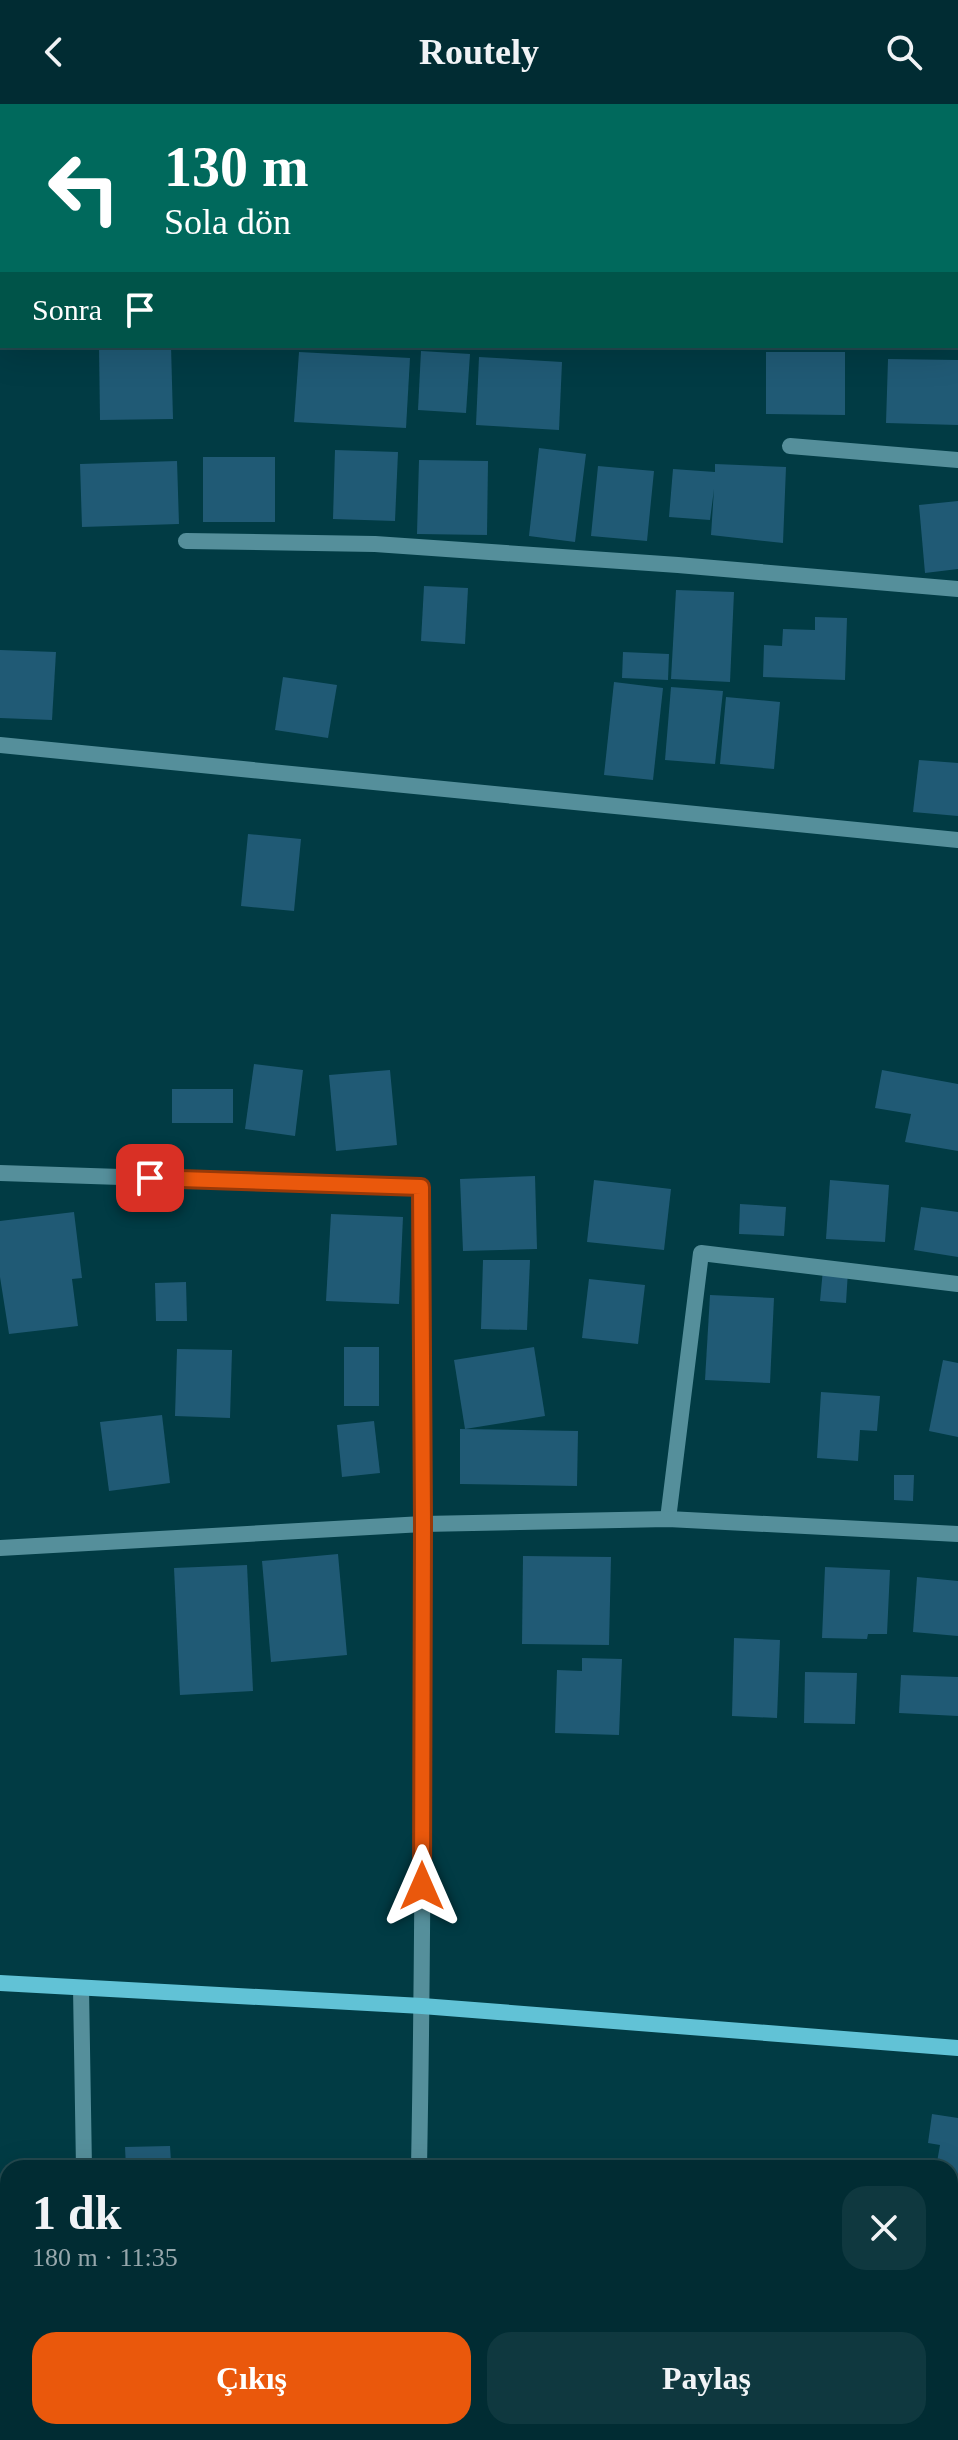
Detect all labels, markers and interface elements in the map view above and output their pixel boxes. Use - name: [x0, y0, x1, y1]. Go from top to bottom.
- icon: back: [32, 30, 76, 74]
- icon: search: [882, 30, 926, 74]
- text: Routely: [419, 32, 539, 72]
- icon: left: [32, 136, 136, 240]
- text: 130 m: [164, 136, 309, 198]
- text: Sola dön: [164, 202, 291, 242]
- icon: arrive: [118, 288, 162, 332]
- text: Sonra: [32, 293, 102, 326]
- pin: [116, 1144, 184, 1212]
- icon: arrive: [128, 1156, 172, 1200]
- position arrow: [380, 1844, 464, 1928]
- text: 1 dk: [32, 2186, 121, 2239]
- button: close: [842, 2186, 926, 2270]
- text: 180 m · 11:35: [32, 2243, 178, 2272]
- button: Çıkış: [32, 2332, 471, 2424]
- button: Paylaş: [487, 2332, 926, 2424]

